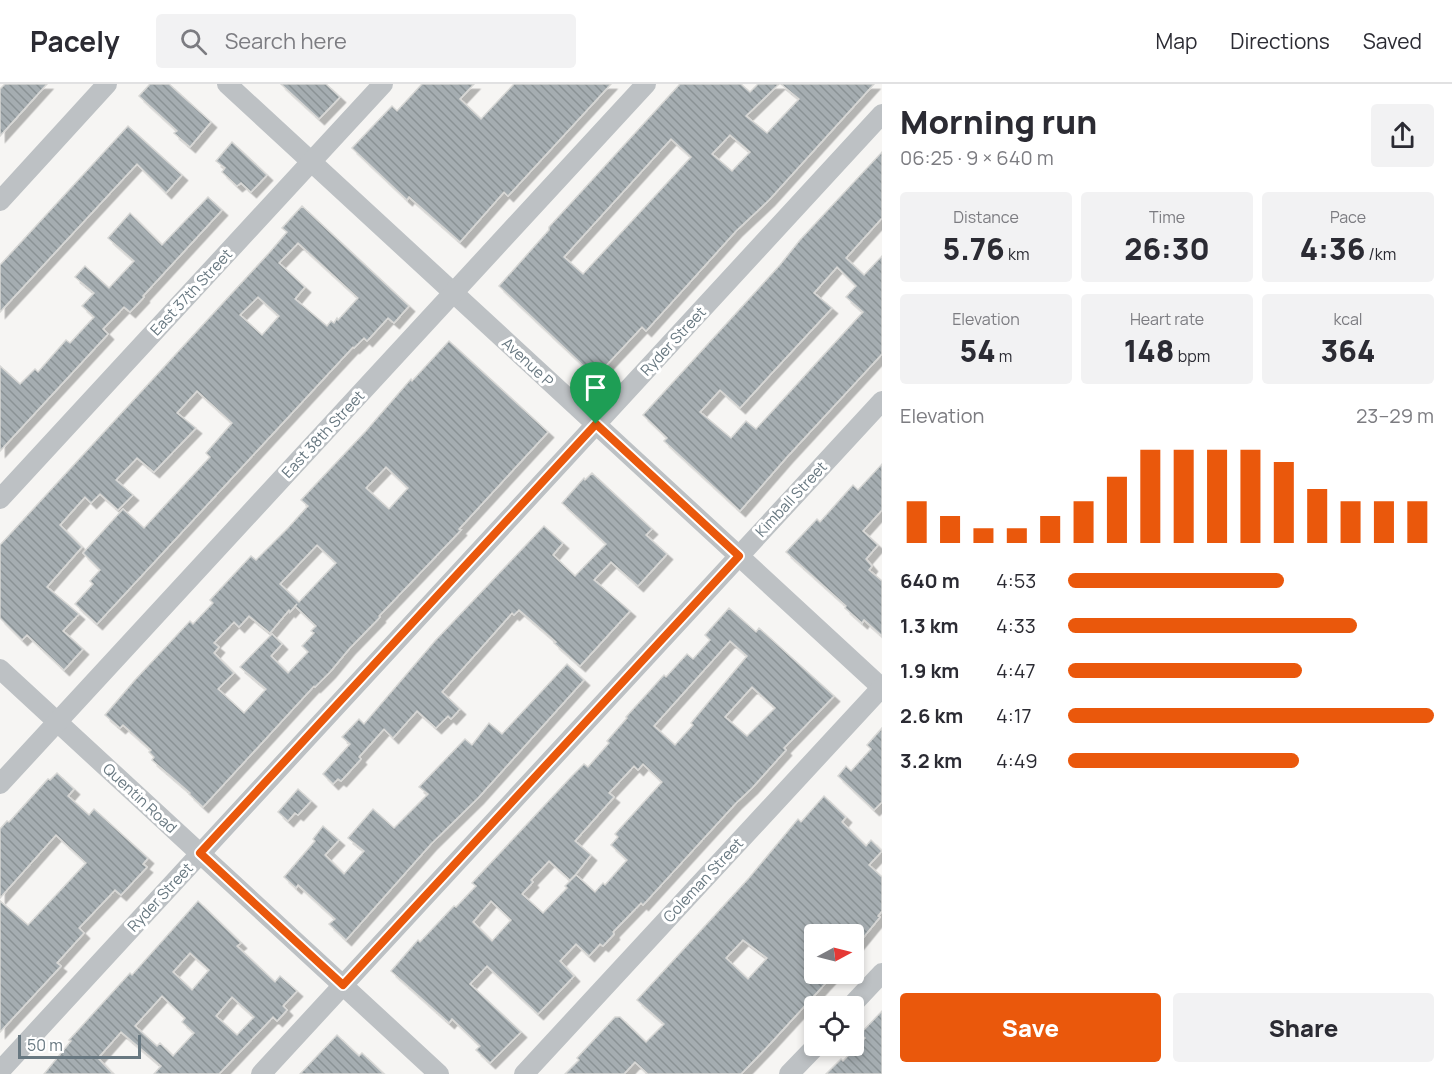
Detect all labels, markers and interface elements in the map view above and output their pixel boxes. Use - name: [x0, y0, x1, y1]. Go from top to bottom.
- search box: [156, 14, 576, 68]
- text: Pacely: [30, 22, 120, 60]
- icon: search: [177, 25, 210, 58]
- text: Search here: [225, 26, 347, 56]
- text: Map: [1156, 27, 1197, 55]
- text: Directions: [1230, 27, 1330, 55]
- text: Saved: [1363, 27, 1422, 55]
- text: Morning run: [900, 99, 1097, 144]
- button: share: [1371, 104, 1434, 167]
- text: 06:25 · 9 × 640 m: [900, 144, 1054, 171]
- text: Distance: [953, 206, 1019, 228]
- text: Time: [1149, 206, 1185, 228]
- text: Pace: [1330, 206, 1366, 228]
- text: 5.76: [943, 228, 1005, 269]
- text: 26:30: [1124, 228, 1210, 269]
- text: 4:36: [1300, 228, 1365, 269]
- text: km: [1005, 243, 1029, 265]
- text: /km: [1365, 243, 1396, 265]
- street label: East 37th Street: [145, 244, 237, 340]
- street label: Ryder Street: [636, 302, 710, 380]
- text: Elevation: [952, 308, 1020, 330]
- text: Heart rate: [1130, 308, 1204, 330]
- text: kcal: [1333, 308, 1363, 330]
- text: 54: [960, 330, 996, 371]
- text: 148: [1124, 330, 1175, 371]
- text: 364: [1321, 330, 1375, 371]
- street label: Avenue P: [498, 333, 558, 391]
- text: m: [996, 345, 1012, 367]
- text: bpm: [1175, 345, 1210, 367]
- pin: [570, 362, 621, 424]
- icon: arrive: [579, 371, 612, 404]
- street label: East 38th Street: [277, 386, 369, 482]
- text: Elevation: [900, 402, 984, 429]
- text: 23–29 m: [1356, 402, 1434, 429]
- street label: Kimball Street: [750, 457, 832, 541]
- text: 640 m: [900, 567, 960, 594]
- text: 4:53: [996, 567, 1036, 594]
- text: 1.3 km: [900, 612, 958, 639]
- text: 4:33: [996, 612, 1036, 639]
- text: 1.9 km: [900, 657, 959, 684]
- text: 4:47: [996, 657, 1036, 684]
- text: 2.6 km: [900, 702, 963, 729]
- text: 4:17: [996, 702, 1032, 729]
- text: 3.2 km: [900, 747, 962, 774]
- text: 4:49: [996, 747, 1038, 774]
- street label: Quentin Road: [98, 758, 182, 838]
- street label: Coleman Street: [658, 833, 748, 927]
- street label: Ryder Street: [123, 858, 197, 936]
- north arrow: [804, 924, 864, 984]
- map controls: [804, 924, 864, 1056]
- button: Save: [900, 993, 1161, 1062]
- button: Share: [1173, 993, 1434, 1062]
- button: locate: [804, 996, 864, 1056]
- scale bar: [18, 1032, 141, 1060]
- text: 50 m: [27, 1034, 63, 1056]

